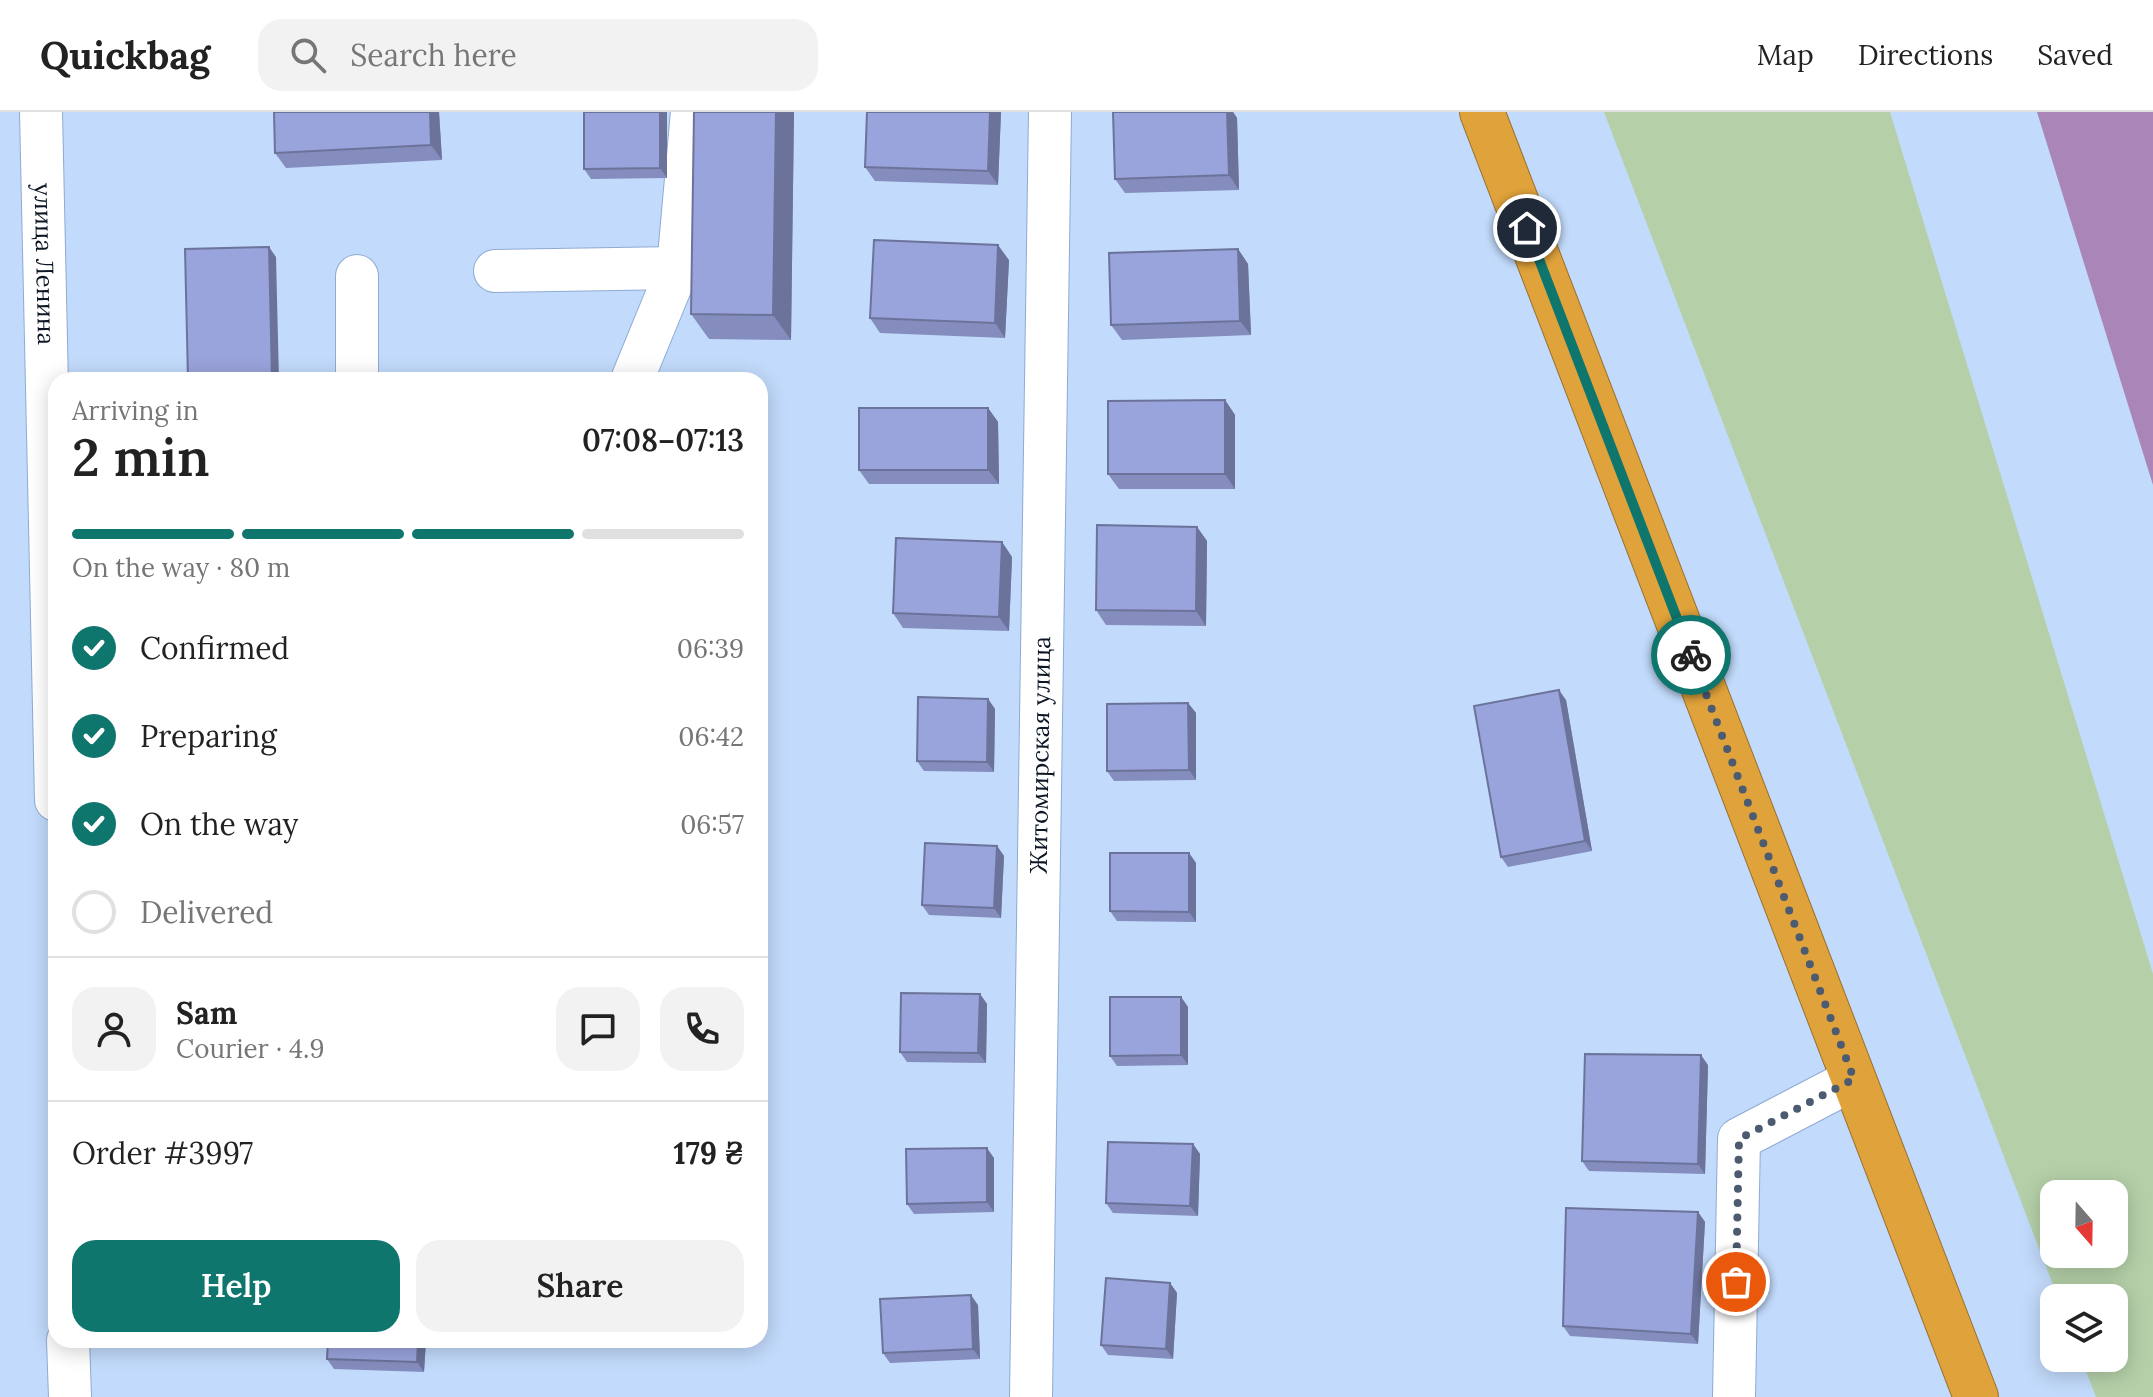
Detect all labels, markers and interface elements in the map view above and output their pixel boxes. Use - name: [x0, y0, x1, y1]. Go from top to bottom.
- search box: [258, 19, 818, 91]
- text: Quickbag: [40, 31, 210, 79]
- icon: search: [286, 33, 330, 77]
- text: Search here: [350, 36, 517, 74]
- text: Map: [1757, 37, 1814, 73]
- text: Directions: [1858, 37, 1993, 73]
- text: Saved: [2037, 37, 2113, 73]
- street label: улица Ленина: [28, 183, 62, 345]
- pin: [1493, 194, 1561, 262]
- icon: home: [1505, 206, 1549, 250]
- text: Arriving in: [72, 394, 199, 427]
- text: 07:08–07:13: [582, 421, 744, 459]
- text: 2 min: [72, 424, 210, 490]
- text: On the way · 80 m: [72, 551, 290, 584]
- courier: [1651, 615, 1731, 695]
- icon: check: [72, 626, 116, 670]
- text: Confirmed: [140, 629, 289, 667]
- text: 06:39: [677, 632, 744, 665]
- icon: bike: [1669, 633, 1713, 677]
- street label: Житомирская улица: [1023, 636, 1057, 874]
- icon: check: [72, 714, 116, 758]
- text: Preparing: [140, 717, 277, 755]
- text: 06:42: [678, 720, 744, 753]
- icon: check: [72, 802, 116, 846]
- text: On the way: [140, 805, 298, 843]
- text: 06:57: [680, 808, 744, 841]
- text: Delivered: [140, 893, 273, 931]
- button: person: [72, 987, 156, 1071]
- button: chat: [556, 987, 640, 1071]
- button: phone: [660, 987, 744, 1071]
- text: Sam: [176, 994, 237, 1032]
- text: Courier · 4.9: [176, 1032, 325, 1065]
- text: Order #3997: [72, 1134, 253, 1172]
- text: 179 ₴: [674, 1134, 744, 1172]
- north arrow: [2040, 1180, 2128, 1268]
- map controls: [2040, 1180, 2128, 1372]
- button: Help: [72, 1240, 400, 1332]
- button: Share: [416, 1240, 744, 1332]
- pin: [1702, 1248, 1770, 1316]
- icon: bag: [1714, 1260, 1758, 1304]
- button: layers: [2040, 1284, 2128, 1372]

